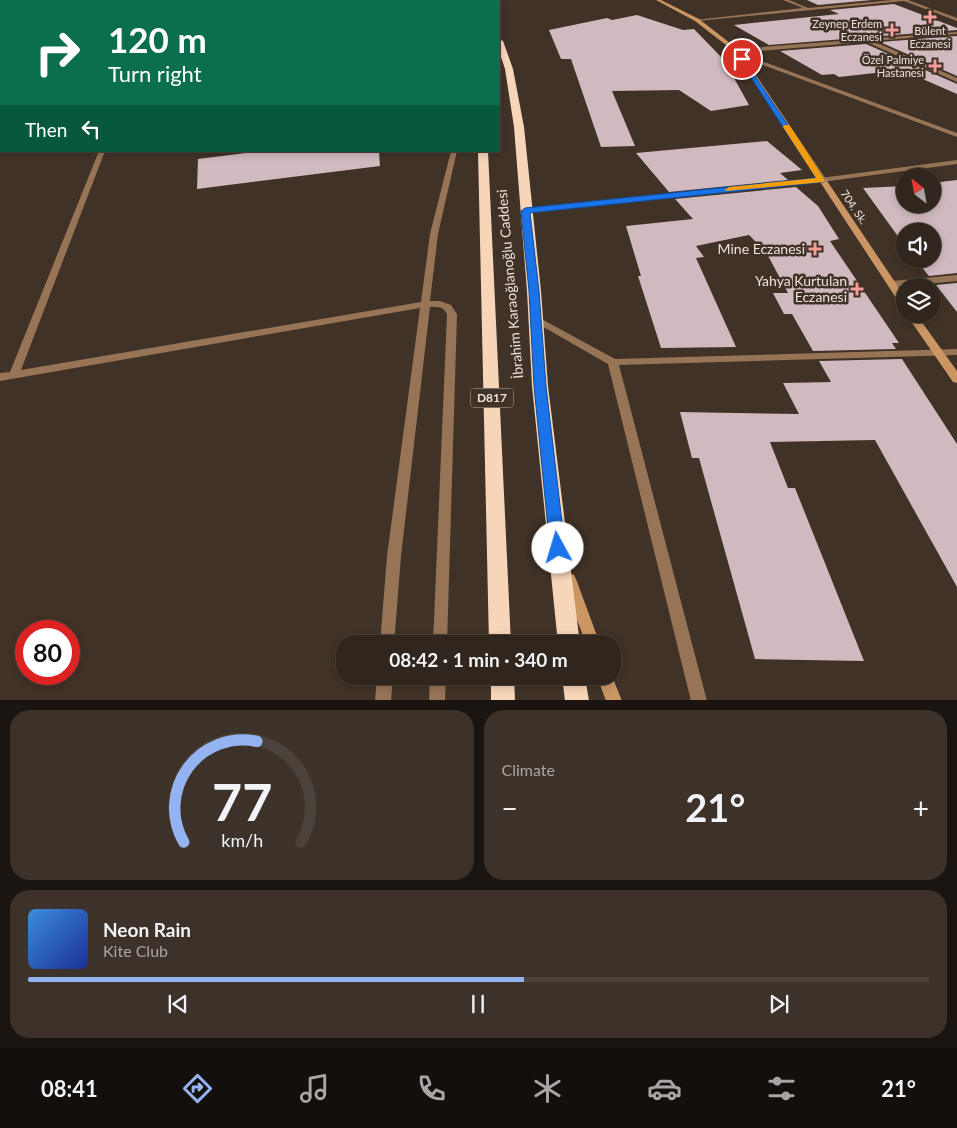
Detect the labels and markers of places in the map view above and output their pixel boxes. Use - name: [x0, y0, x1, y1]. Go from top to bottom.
- marker: Bülent Eczanesi: [924, 11, 936, 23]
- place label: Zeynep Erdem Eczanesi: [812, 17, 882, 43]
- marker: Zeynep Erdem Eczanesi: [886, 24, 898, 36]
- place label: Bülent Eczanesi: [909, 24, 951, 50]
- pin: [721, 38, 763, 80]
- place label: Özel Palmiye Hastanesi: [862, 53, 924, 79]
- marker: Özel Palmiye Hastanesi: [928, 59, 942, 73]
- place label: Mine Eczanesi: [718, 240, 805, 257]
- marker: Mine Eczanesi: [809, 243, 821, 255]
- place label: Yahya Kurtulan Eczanesi: [755, 272, 847, 305]
- marker: Yahya Kurtulan Eczanesi: [851, 283, 863, 295]

